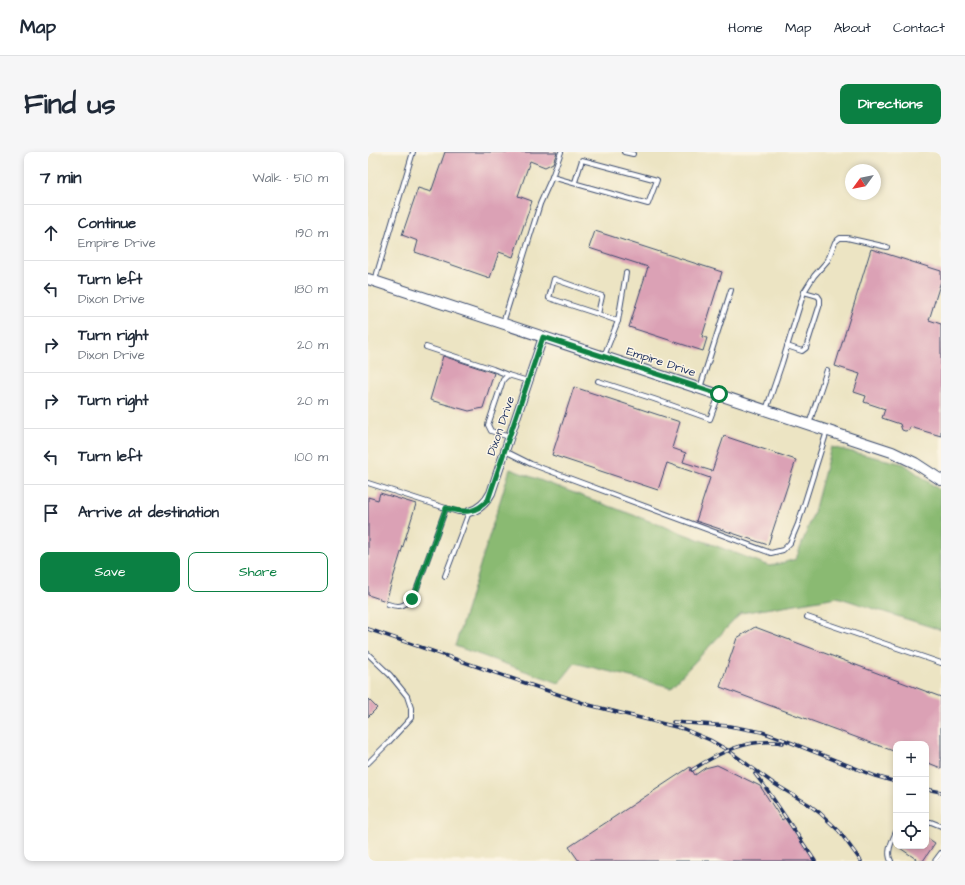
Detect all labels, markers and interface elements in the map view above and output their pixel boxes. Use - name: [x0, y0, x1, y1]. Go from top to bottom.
- text: Map: [20, 14, 56, 41]
- text: Home: [728, 18, 763, 38]
- text: Map: [785, 18, 811, 38]
- text: About: [833, 18, 871, 38]
- text: Contact: [893, 18, 945, 38]
- button: Directions: [840, 84, 941, 124]
- text: Find us: [24, 85, 115, 124]
- north arrow: [845, 164, 881, 200]
- text: 7 min: [40, 166, 82, 190]
- text: Walk · 510 m: [253, 169, 328, 187]
- text: Continue: [78, 213, 136, 234]
- icon: ahead: [40, 222, 62, 244]
- text: 190 m: [295, 224, 328, 242]
- text: Empire Drive: [78, 234, 156, 252]
- text: Turn left: [78, 269, 142, 290]
- icon: left: [40, 278, 62, 300]
- text: 180 m: [294, 280, 328, 298]
- text: Dixon Drive: [78, 290, 145, 308]
- text: Turn right: [78, 325, 149, 346]
- icon: right: [40, 334, 62, 356]
- text: 20 m: [297, 336, 328, 354]
- street label: Empire Drive: [624, 343, 698, 381]
- text: Dixon Drive: [78, 346, 145, 364]
- route start: [710, 385, 728, 403]
- icon: right: [40, 390, 62, 412]
- text: Turn right: [78, 390, 149, 411]
- text: 20 m: [297, 392, 328, 410]
- street label: Dixon Drive: [483, 394, 519, 458]
- icon: left: [40, 446, 62, 468]
- text: Turn left: [78, 446, 142, 467]
- text: 100 m: [295, 448, 328, 466]
- icon: arrive: [40, 502, 62, 524]
- text: Arrive at destination: [78, 502, 219, 523]
- button: Save: [40, 552, 180, 592]
- button: Share: [188, 552, 328, 592]
- route end: [403, 590, 421, 608]
- map controls: [893, 741, 929, 849]
- button: +: [893, 741, 929, 777]
- button: −: [893, 777, 929, 813]
- button: locate: [893, 813, 929, 849]

